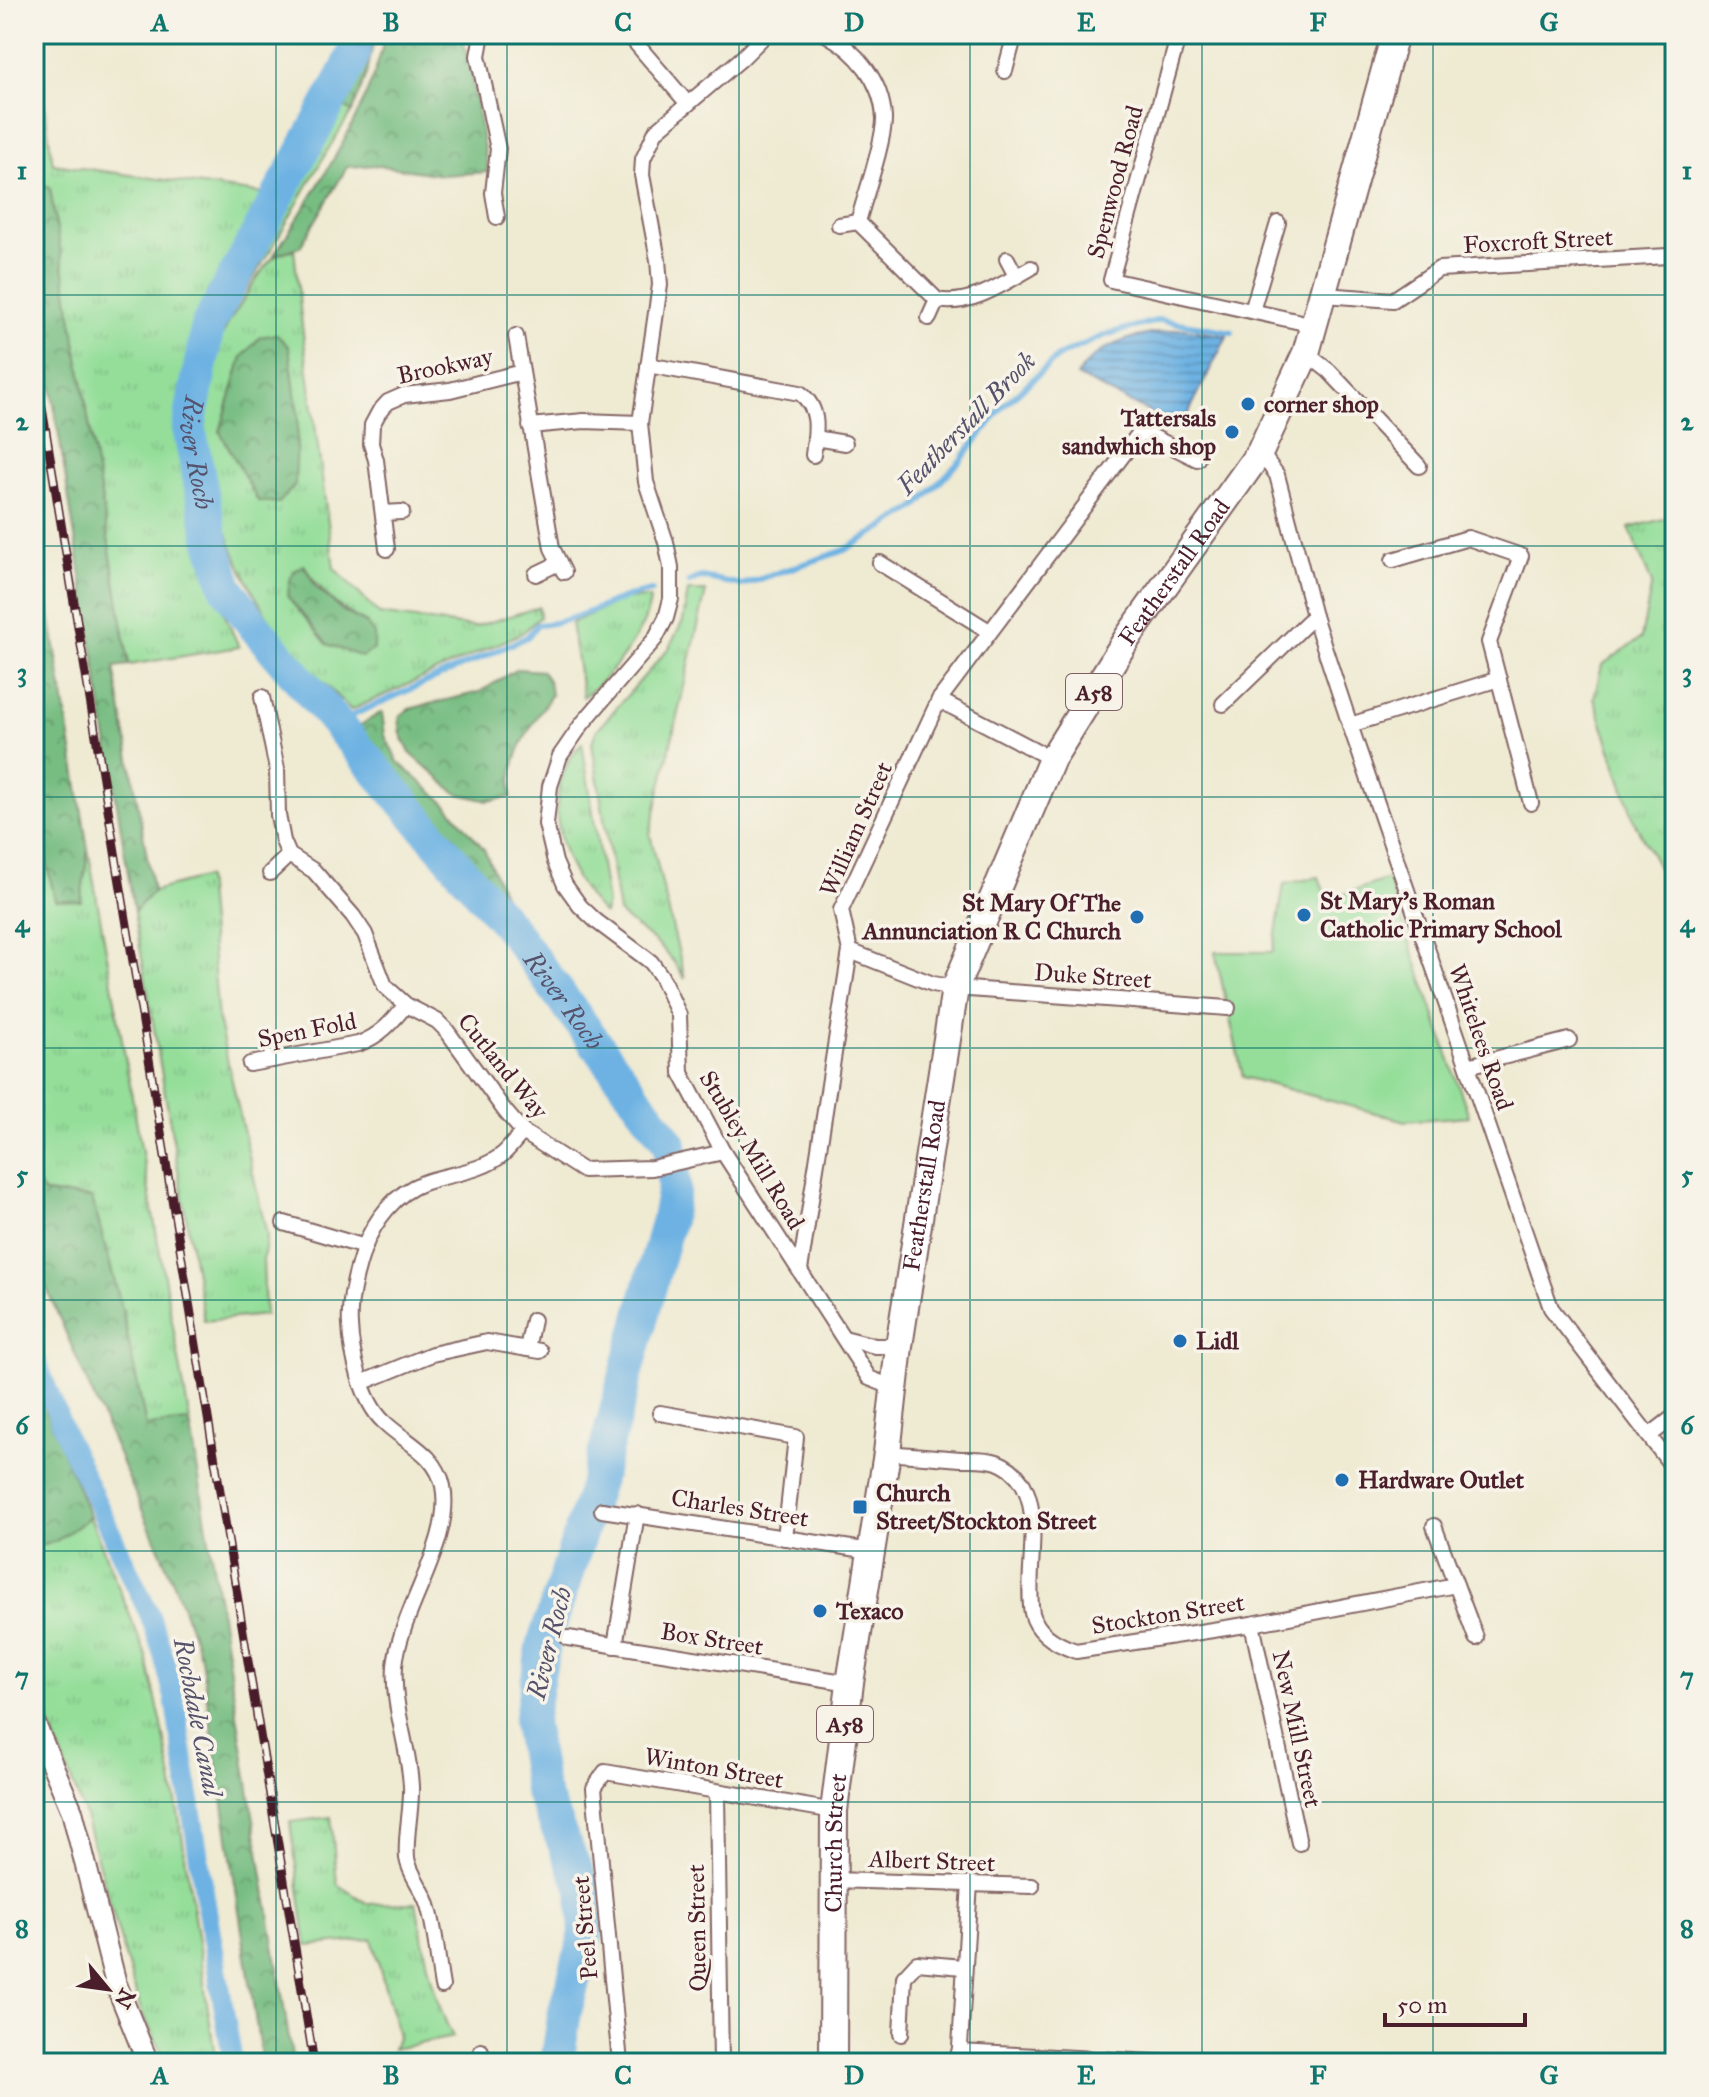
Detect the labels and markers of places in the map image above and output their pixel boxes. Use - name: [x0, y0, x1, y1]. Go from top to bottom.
- place label: corner shop: [1264, 389, 1379, 419]
- marker: corner shop: [1239, 395, 1257, 413]
- place label: Tattersals sandwhich shop: [1062, 403, 1216, 461]
- marker: Tattersals sandwhich shop: [1223, 423, 1241, 441]
- place label: St Mary's Roman Catholic Primary School: [1320, 886, 1562, 944]
- place label: St Mary Of The Annunciation R C Church: [861, 888, 1122, 946]
- marker: St Mary's Roman Catholic Primary School: [1295, 906, 1313, 924]
- marker: St Mary Of The Annunciation R C Church: [1128, 908, 1146, 926]
- place label: Lidl: [1196, 1326, 1239, 1356]
- marker: Lidl: [1171, 1332, 1189, 1350]
- place label: Hardware Outlet: [1358, 1465, 1525, 1495]
- marker: Hardware Outlet: [1333, 1471, 1351, 1489]
- place label: Church Street/Stockton Street: [876, 1478, 1097, 1536]
- marker: Church Street/Stockton Street: [851, 1498, 869, 1516]
- place label: Texaco: [835, 1596, 904, 1626]
- marker: Texaco: [811, 1602, 829, 1620]

